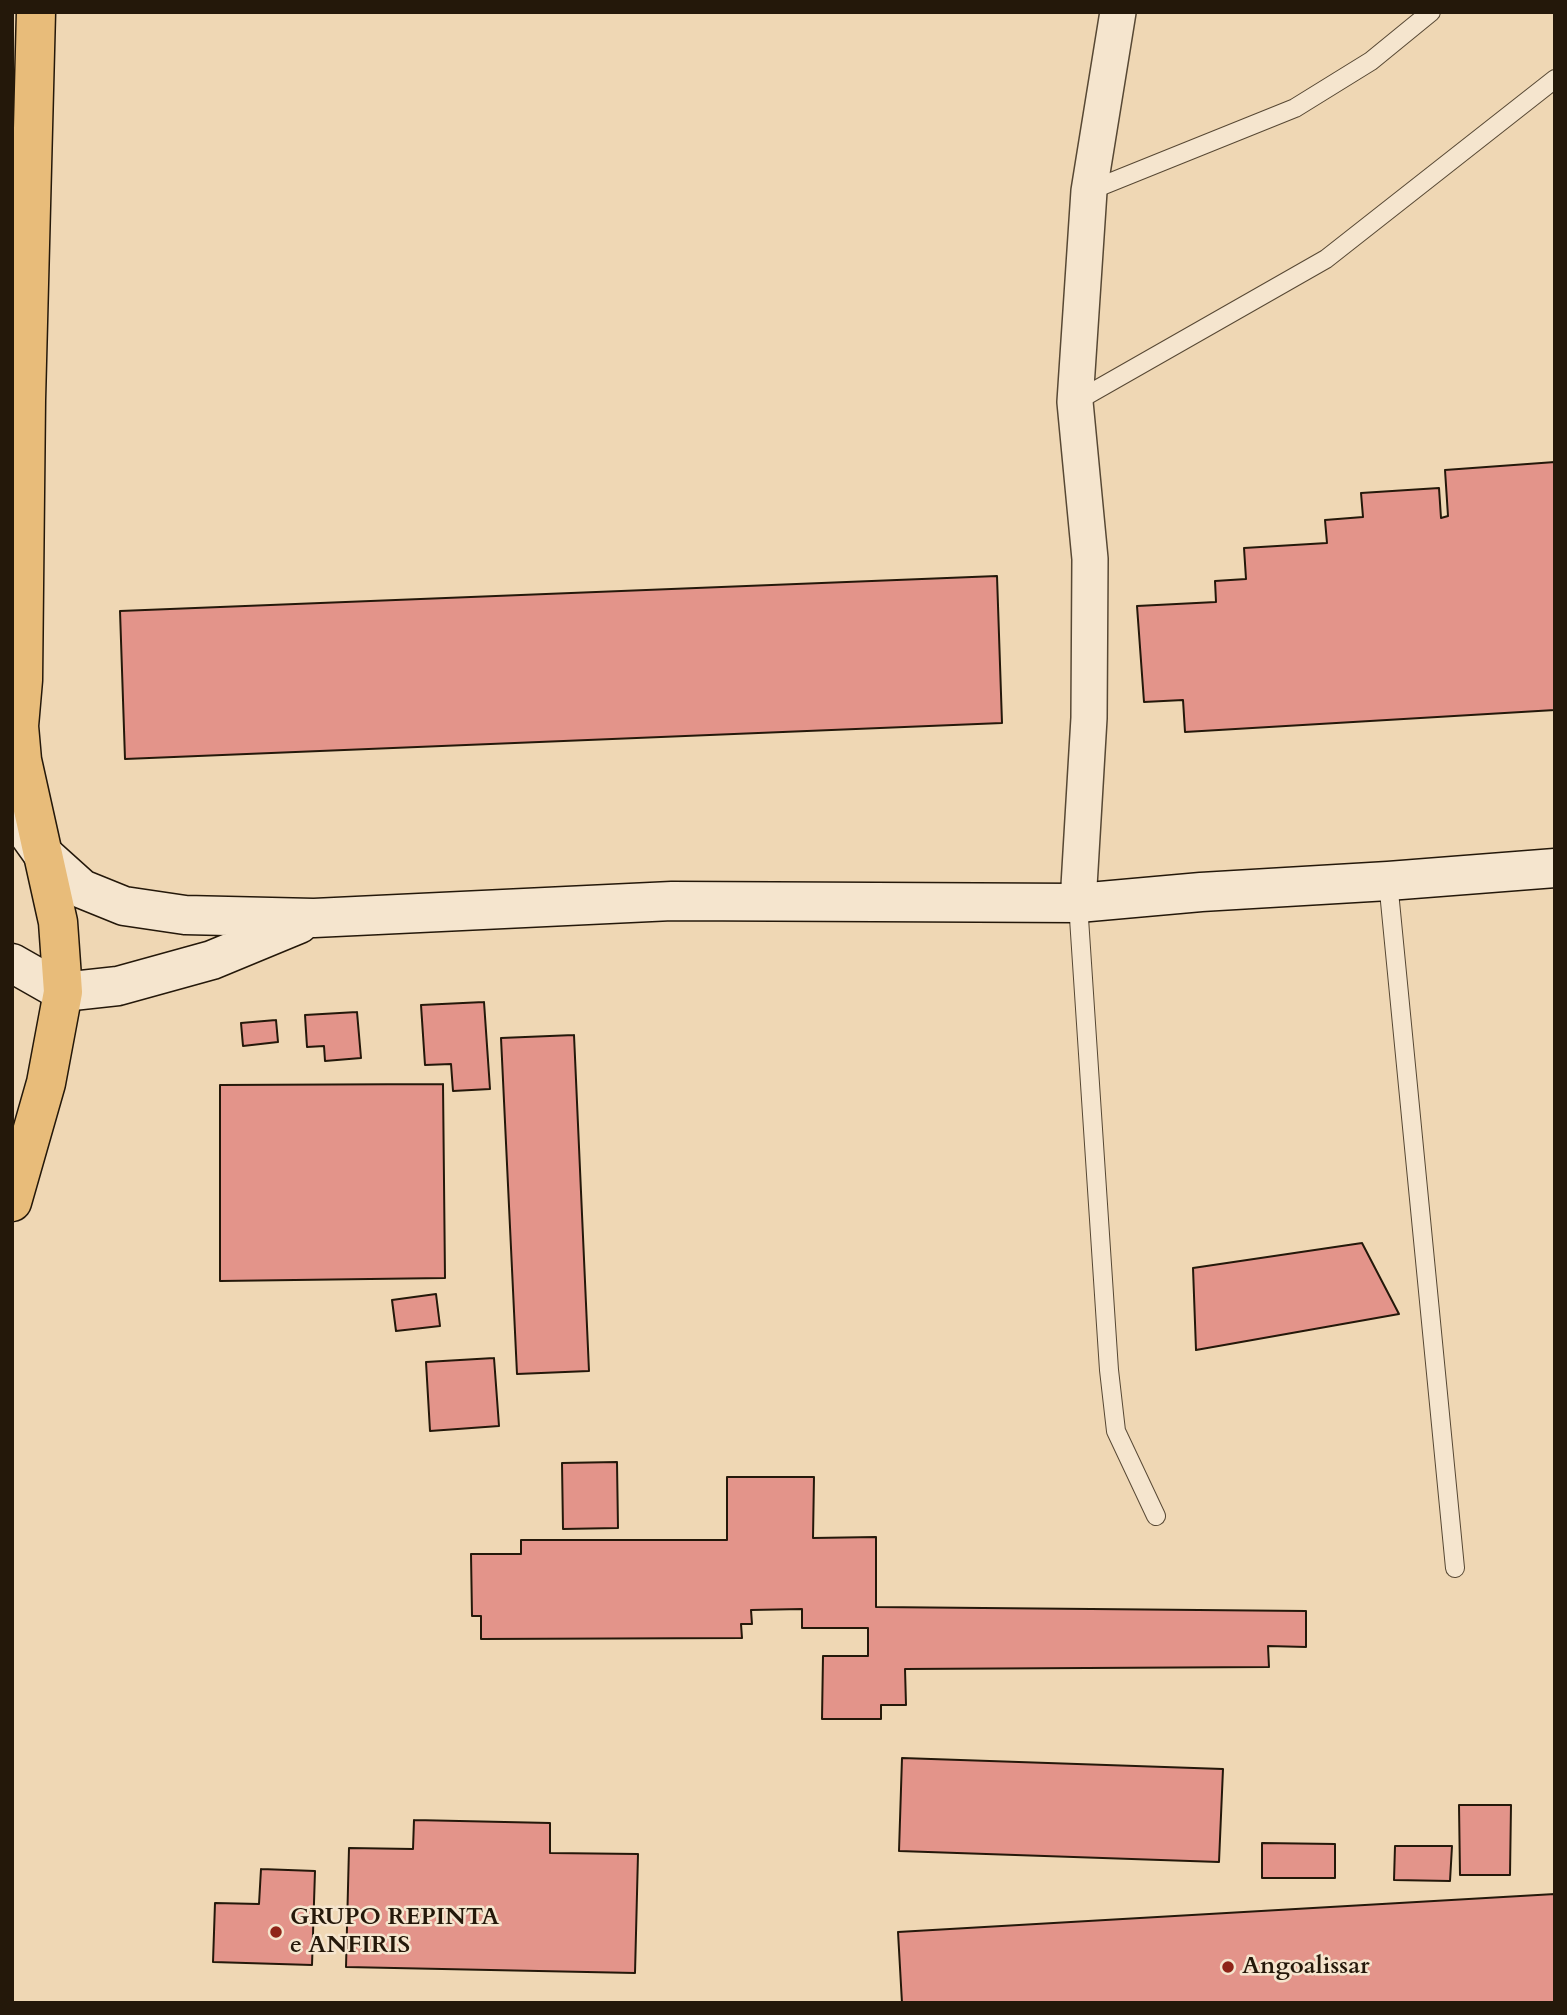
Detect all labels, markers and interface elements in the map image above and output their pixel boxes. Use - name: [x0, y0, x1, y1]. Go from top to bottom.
- place label: GRUPO REPINTA e ANFIRIS: [290, 1904, 499, 1960]
- marker: GRUPO REPINTA e ANFIRIS: [268, 1924, 284, 1940]
- place label: Angoalissar: [1242, 1953, 1370, 1981]
- marker: Angoalissar: [1220, 1959, 1236, 1975]

